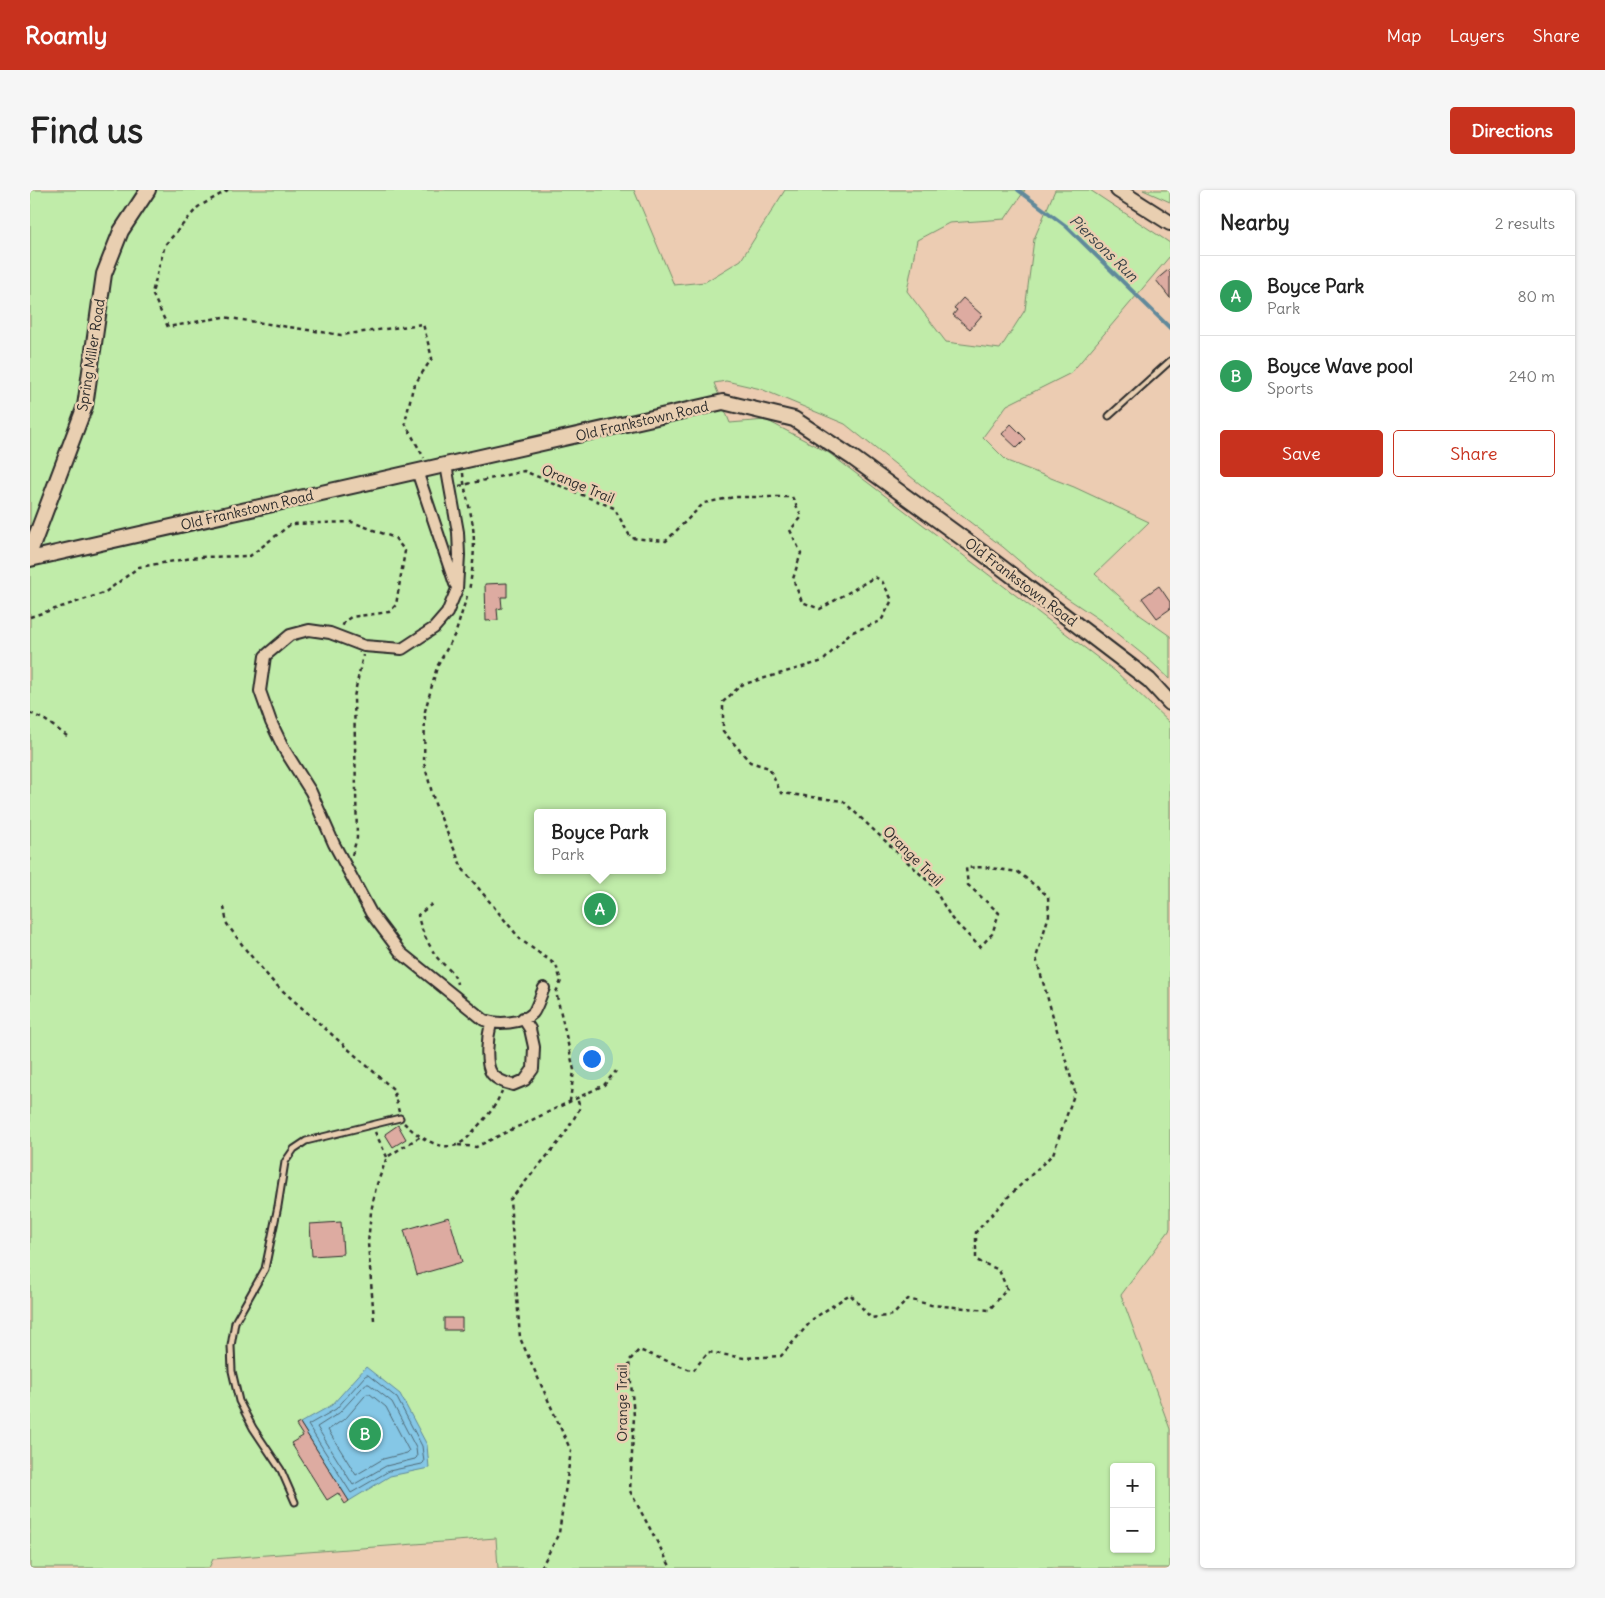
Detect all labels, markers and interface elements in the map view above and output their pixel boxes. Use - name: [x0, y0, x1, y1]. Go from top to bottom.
- text: Roamly: [25, 20, 107, 50]
- text: Map: [1386, 24, 1421, 47]
- text: Layers: [1449, 24, 1505, 47]
- text: Share: [1533, 24, 1580, 47]
- button: Directions: [1450, 107, 1575, 154]
- text: Find us: [30, 108, 143, 152]
- text: Nearby: [1220, 209, 1290, 236]
- water label: Piersons Run: [1066, 211, 1142, 286]
- text: 2 results: [1495, 213, 1555, 233]
- text: Boyce Park: [1267, 274, 1364, 298]
- text: A: [1231, 286, 1241, 306]
- text: 80 m: [1517, 286, 1555, 306]
- street label: Spring Miller Road: [73, 297, 109, 413]
- text: Park: [1267, 298, 1300, 318]
- text: Boyce Wave pool: [1267, 354, 1413, 378]
- text: B: [1231, 366, 1241, 386]
- text: 240 m: [1509, 366, 1555, 386]
- text: Sports: [1267, 378, 1313, 398]
- street label: Old Frankstown Road: [574, 397, 710, 445]
- button: Save: [1220, 430, 1383, 477]
- button: Share: [1393, 430, 1555, 477]
- street label: Orange Trail: [539, 461, 617, 507]
- street label: Old Frankstown Road: [179, 486, 315, 534]
- street label: Old Frankstown Road: [961, 534, 1081, 630]
- popup: [534, 809, 666, 874]
- text: Boyce Park: [551, 820, 649, 844]
- street label: Orange Trail: [879, 822, 947, 890]
- text: Park: [551, 844, 584, 864]
- pin: A: [584, 890, 616, 928]
- your location: [579, 1046, 605, 1072]
- street label: Orange Trail: [613, 1364, 631, 1442]
- pin: B: [349, 1415, 381, 1453]
- map controls: [1110, 1463, 1155, 1553]
- button: +: [1110, 1463, 1155, 1508]
- button: −: [1110, 1508, 1155, 1553]

